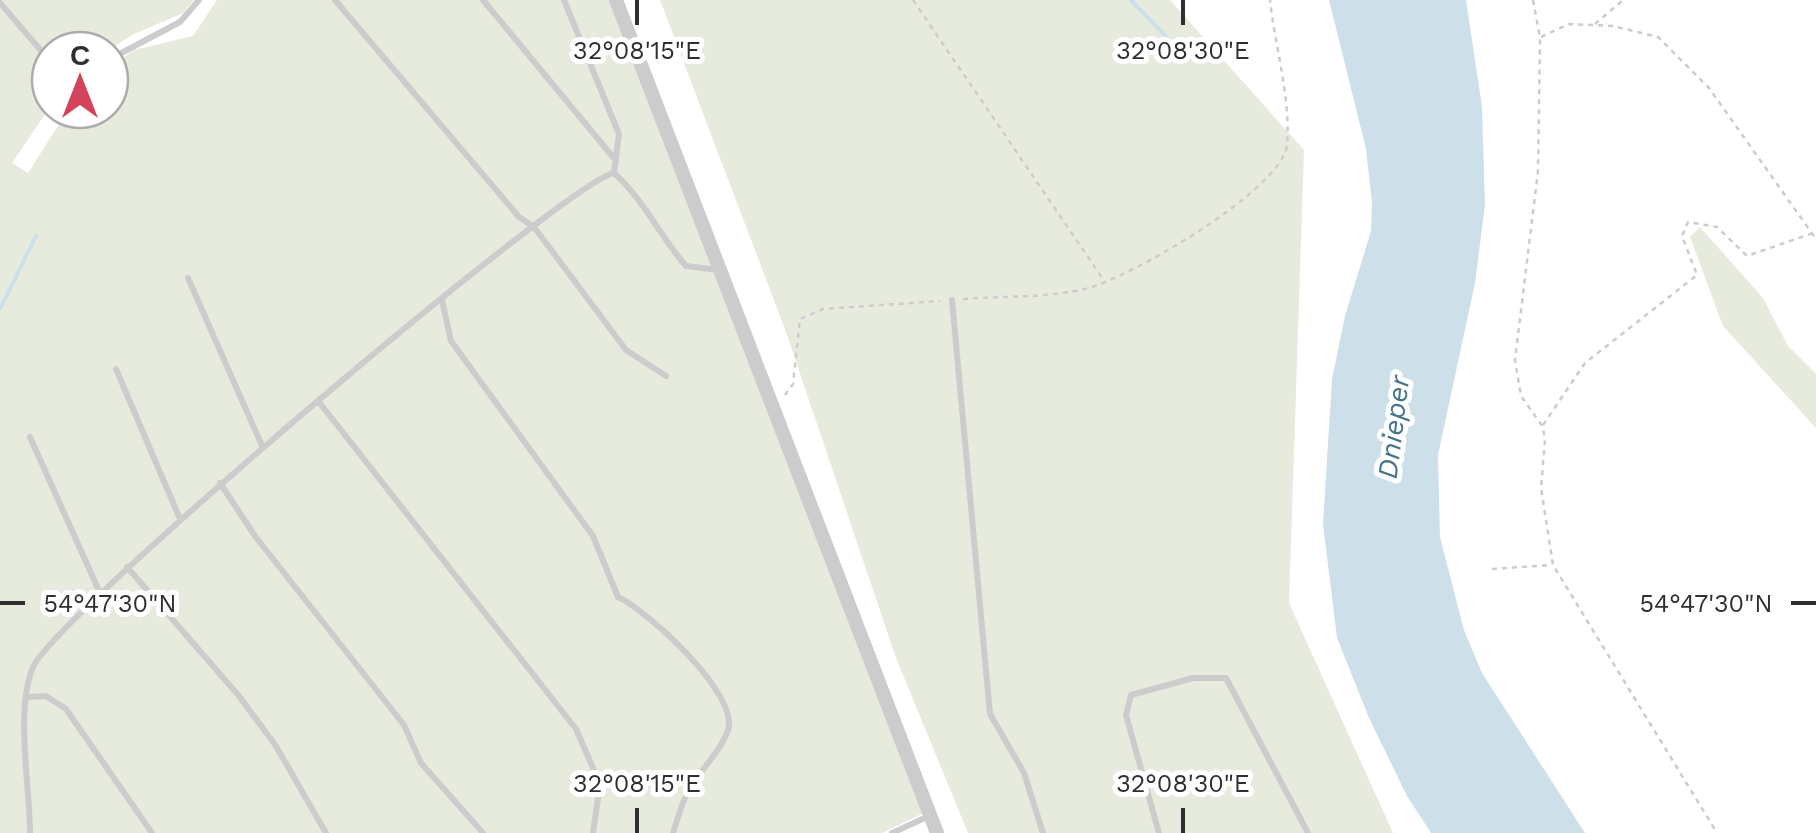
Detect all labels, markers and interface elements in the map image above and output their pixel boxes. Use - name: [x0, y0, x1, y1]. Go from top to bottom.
- north arrow: [30, 30, 130, 130]
- text: 32°08'15"E: [573, 36, 701, 65]
- text: 32°08'30"E: [1116, 36, 1250, 65]
- text: С: [70, 39, 90, 72]
- water label: Dnieper: [1371, 372, 1416, 481]
- text: 54°47'30"N: [43, 589, 177, 618]
- text: 54°47'30"N: [1639, 589, 1773, 618]
- text: 32°08'15"E: [573, 769, 701, 798]
- text: 32°08'30"E: [1116, 769, 1250, 798]

